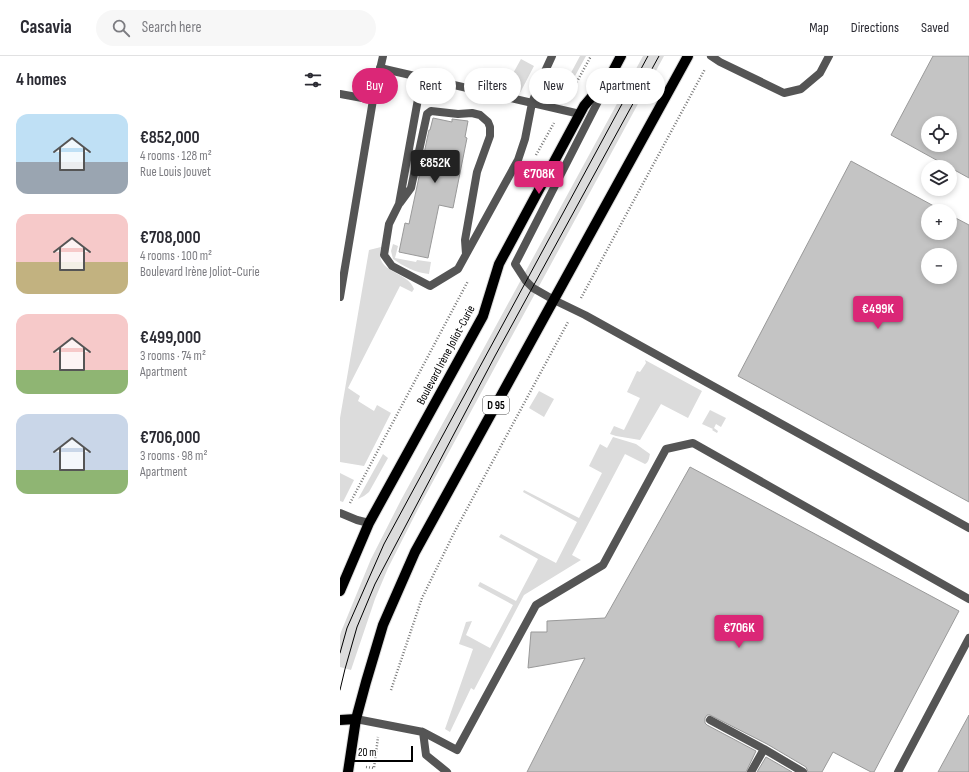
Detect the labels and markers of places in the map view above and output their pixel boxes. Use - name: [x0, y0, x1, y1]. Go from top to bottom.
- pin: €852K: [407, 150, 463, 184]
- pin: €708K: [511, 161, 567, 195]
- pin: €499K: [850, 296, 906, 330]
- pin: €706K: [711, 615, 767, 649]

